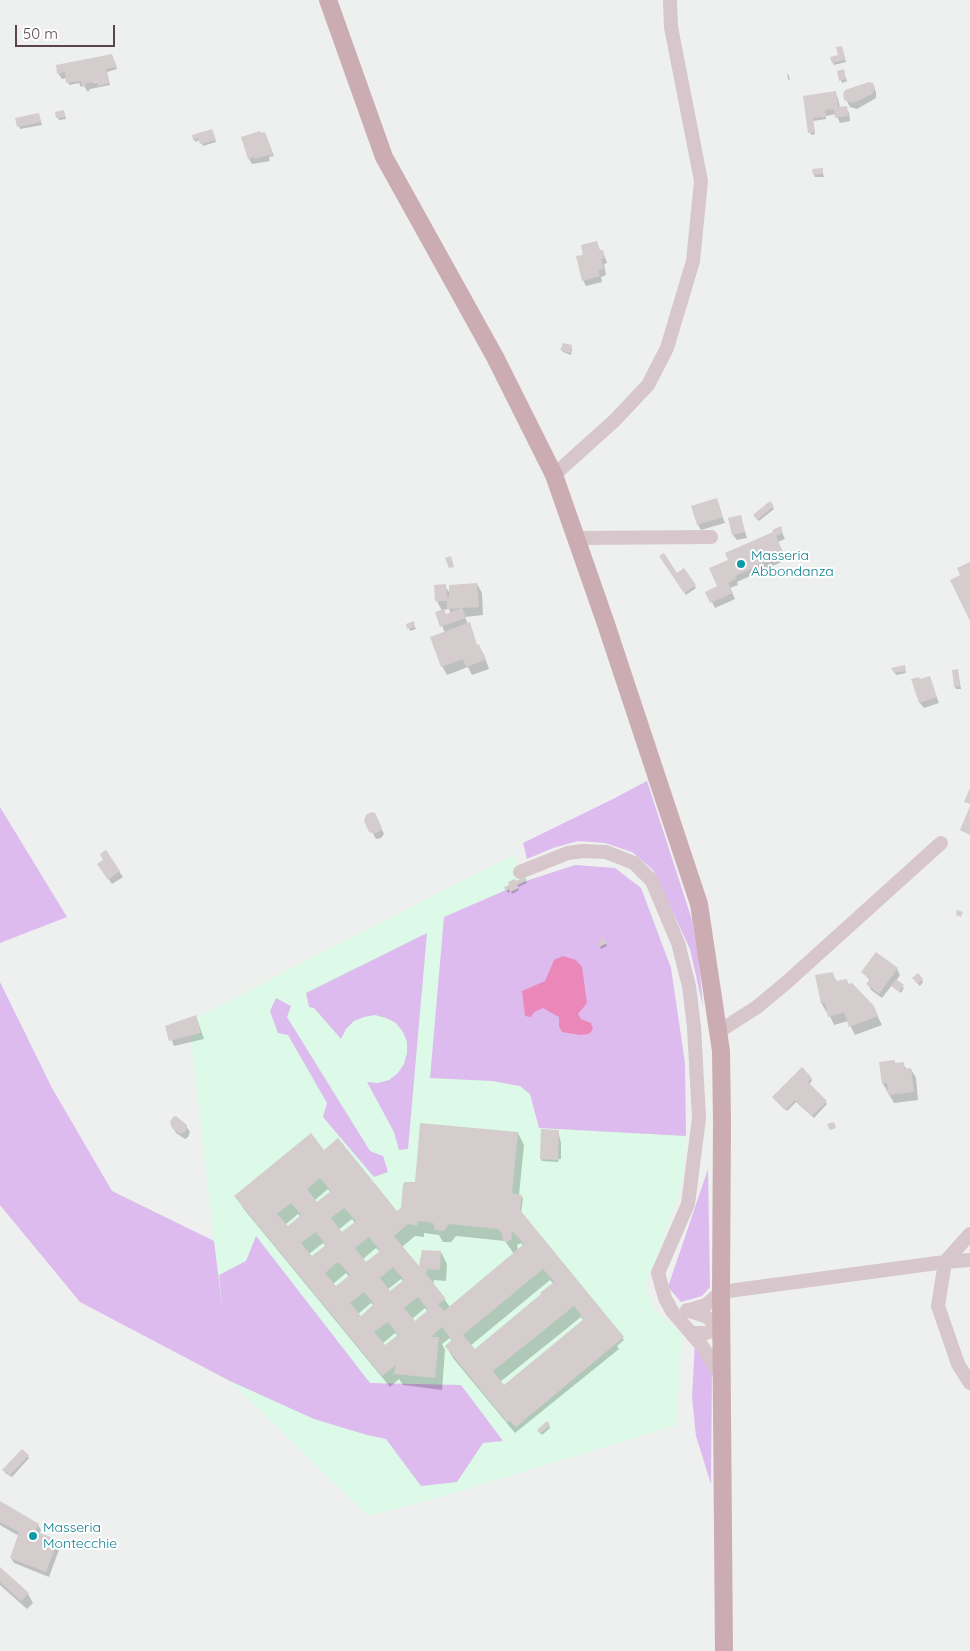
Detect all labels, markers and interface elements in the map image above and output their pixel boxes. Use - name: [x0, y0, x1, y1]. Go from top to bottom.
- scale bar: [18, 15, 118, 47]
- text: 50 m: [23, 24, 58, 43]
- place label: Masseria Abbondanza: [751, 548, 834, 580]
- marker: Masseria Abbondanza: [735, 558, 747, 570]
- place label: Masseria Montecchie: [43, 1520, 117, 1552]
- marker: Masseria Montecchie: [27, 1530, 39, 1542]

